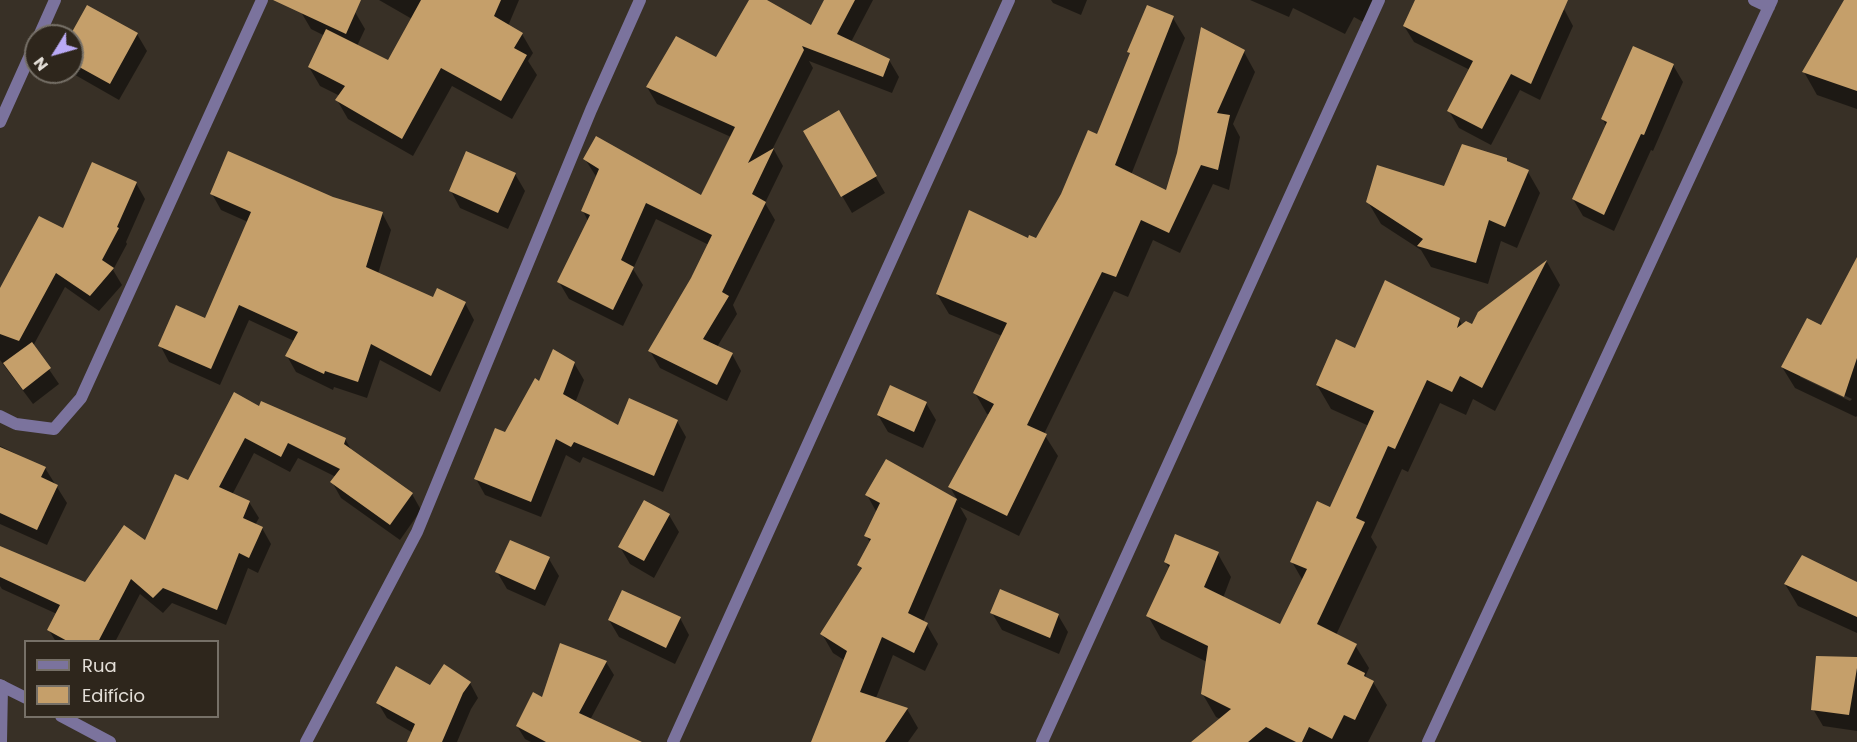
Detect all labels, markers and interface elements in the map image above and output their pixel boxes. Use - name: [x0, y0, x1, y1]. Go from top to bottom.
- north arrow: [24, 24, 84, 84]
- text: N: [28, 52, 54, 76]
- legend: [24, 640, 219, 718]
- text: Rua: [82, 653, 117, 678]
- text: Edifício: [82, 683, 145, 708]

